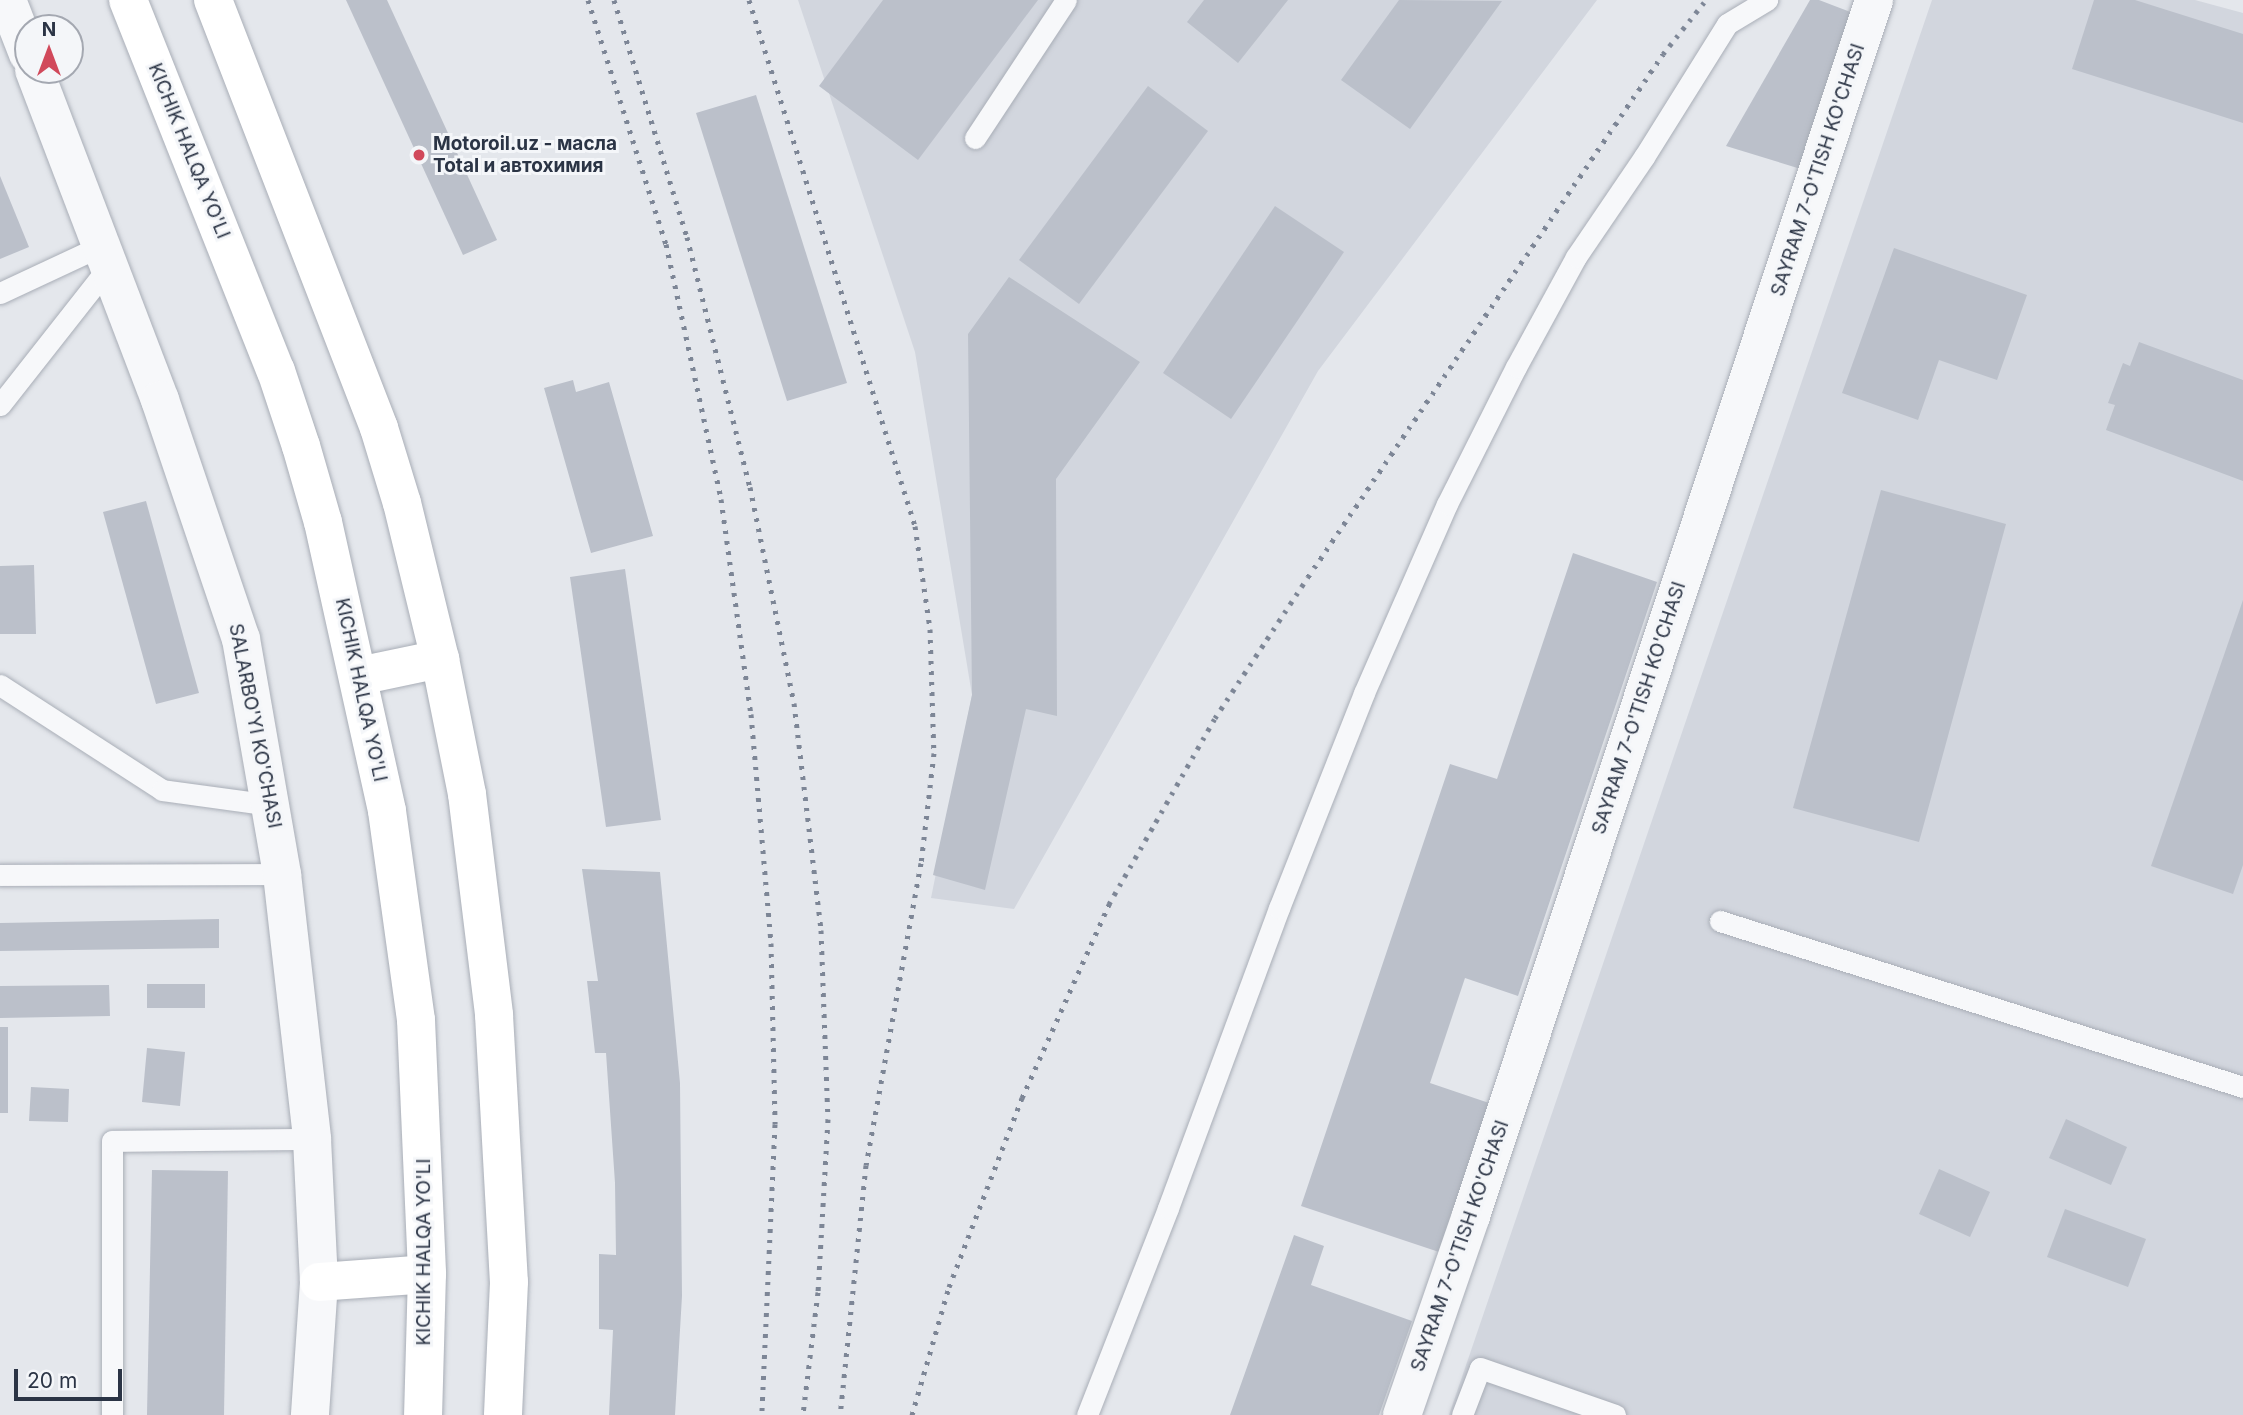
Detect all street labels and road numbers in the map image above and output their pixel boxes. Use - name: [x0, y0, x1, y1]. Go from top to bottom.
- street label: SAYRAM 7-O'TISH KO'CHASI: [1766, 41, 1870, 299]
- street label: KICHIK HALQA YO'LI: [143, 60, 235, 242]
- street label: SAYRAM 7-O'TISH KO'CHASI: [1587, 579, 1691, 837]
- street label: KICHIK HALQA YO'LI: [330, 596, 392, 784]
- street label: SALARBO'YI KO'CHASI: [224, 622, 286, 830]
- street label: SAYRAM 7-O'TISH KO'CHASI: [1406, 1117, 1514, 1375]
- street label: KICHIK HALQA YO'LI: [413, 1158, 435, 1346]

